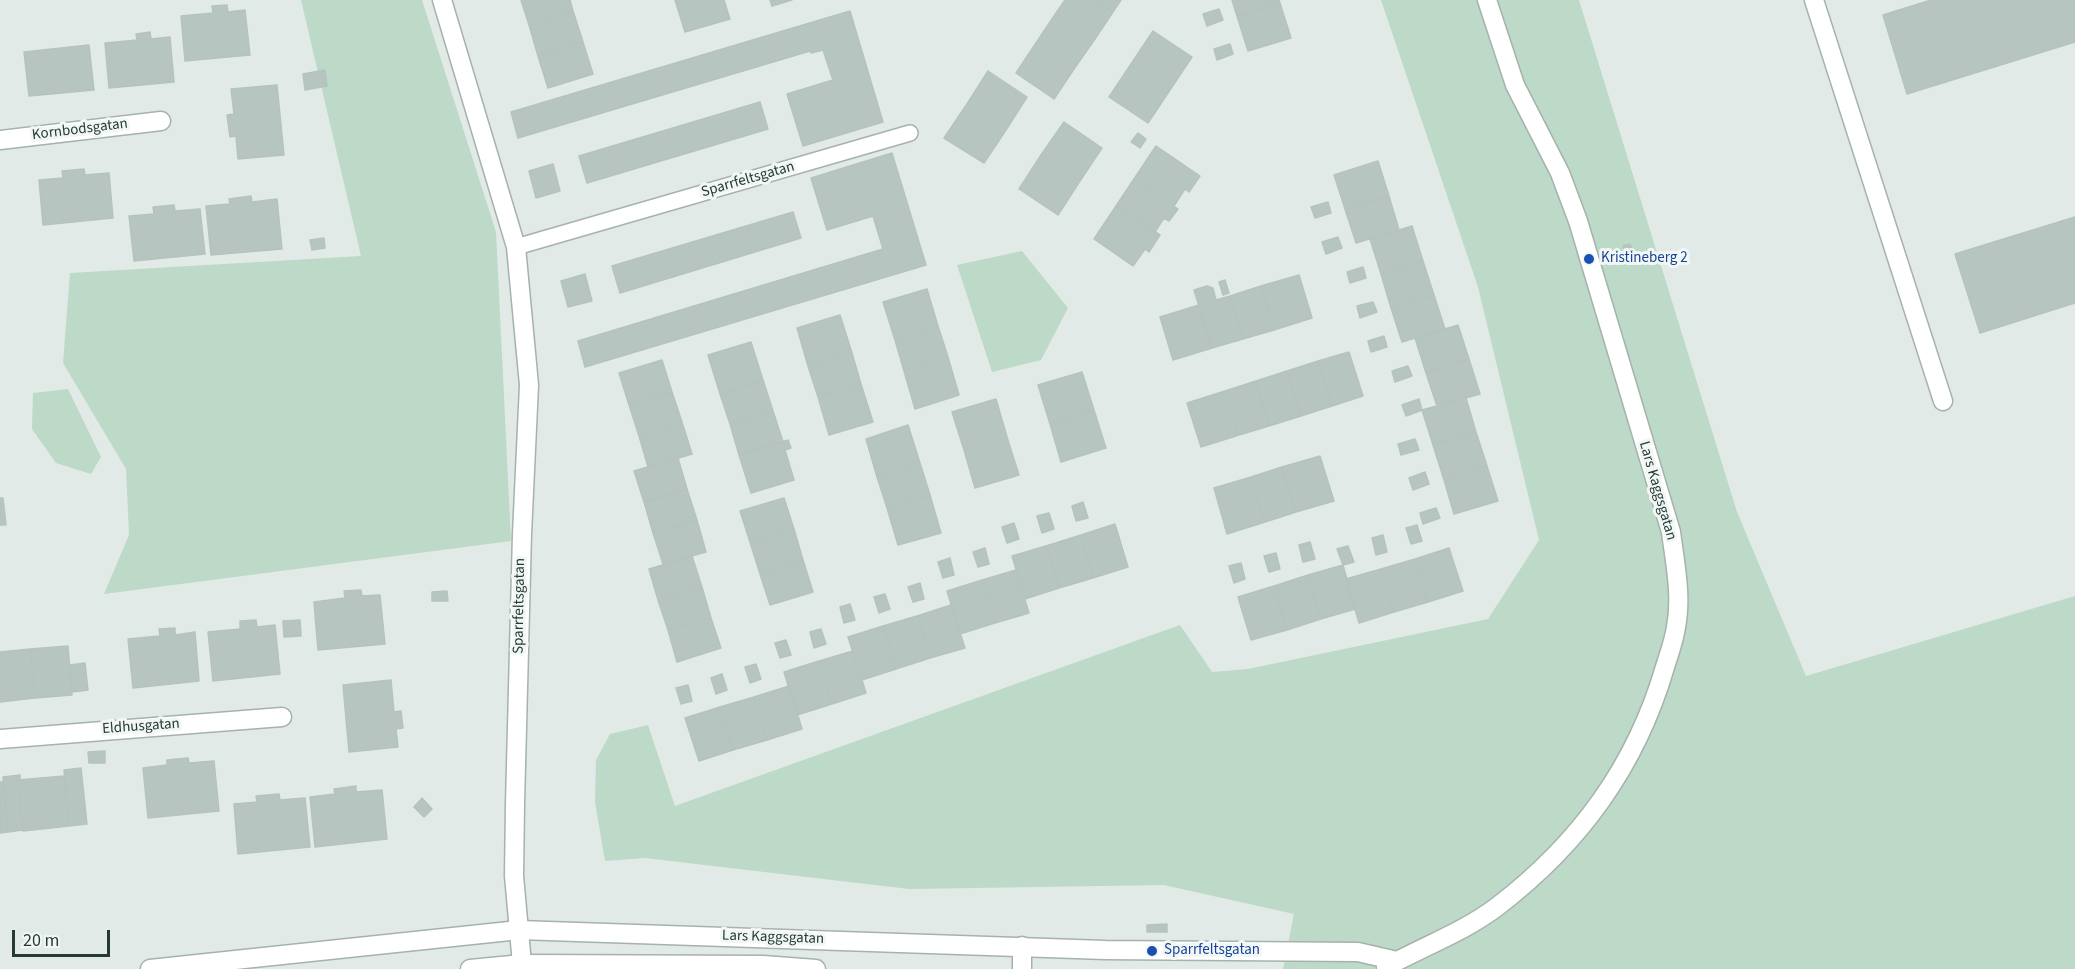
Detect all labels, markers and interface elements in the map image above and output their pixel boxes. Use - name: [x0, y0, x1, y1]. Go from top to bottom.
- street label: Kornbodsgatan: [31, 115, 129, 145]
- street label: Sparrfeltsgatan: [699, 158, 797, 202]
- place label: Kristineberg 2: [1601, 250, 1688, 268]
- marker: Kristineberg 2: [1582, 252, 1596, 266]
- street label: Lars Kaggsgatan: [1634, 439, 1680, 543]
- street label: Sparrfeltsgatan: [510, 558, 530, 654]
- street label: Eldhusgatan: [102, 715, 180, 739]
- scale bar: [15, 918, 112, 956]
- street label: Lars Kaggsgatan: [722, 927, 824, 949]
- text: 20 m: [23, 928, 59, 953]
- place label: Sparrfeltsgatan: [1164, 942, 1260, 960]
- marker: Sparrfeltsgatan: [1145, 944, 1159, 958]

